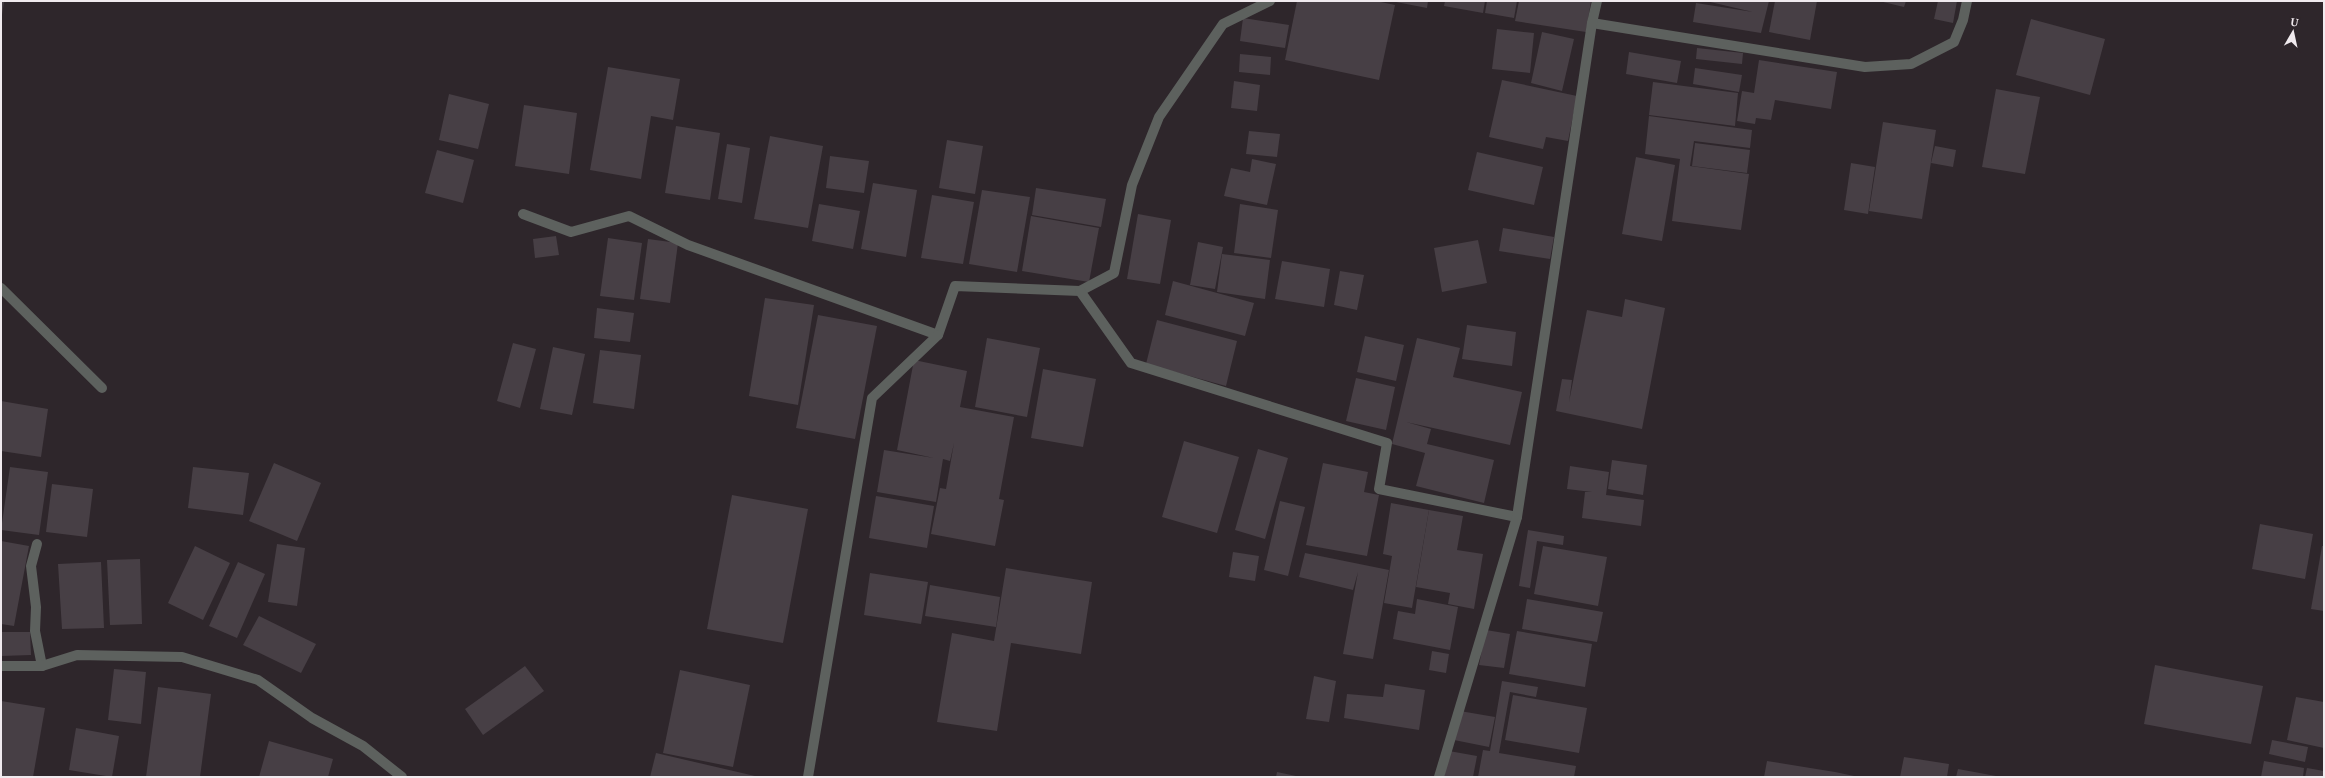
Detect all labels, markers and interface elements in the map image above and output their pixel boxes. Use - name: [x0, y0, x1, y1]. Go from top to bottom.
- north arrow: [2273, 12, 2313, 52]
- text: U: [2290, 15, 2300, 30]

